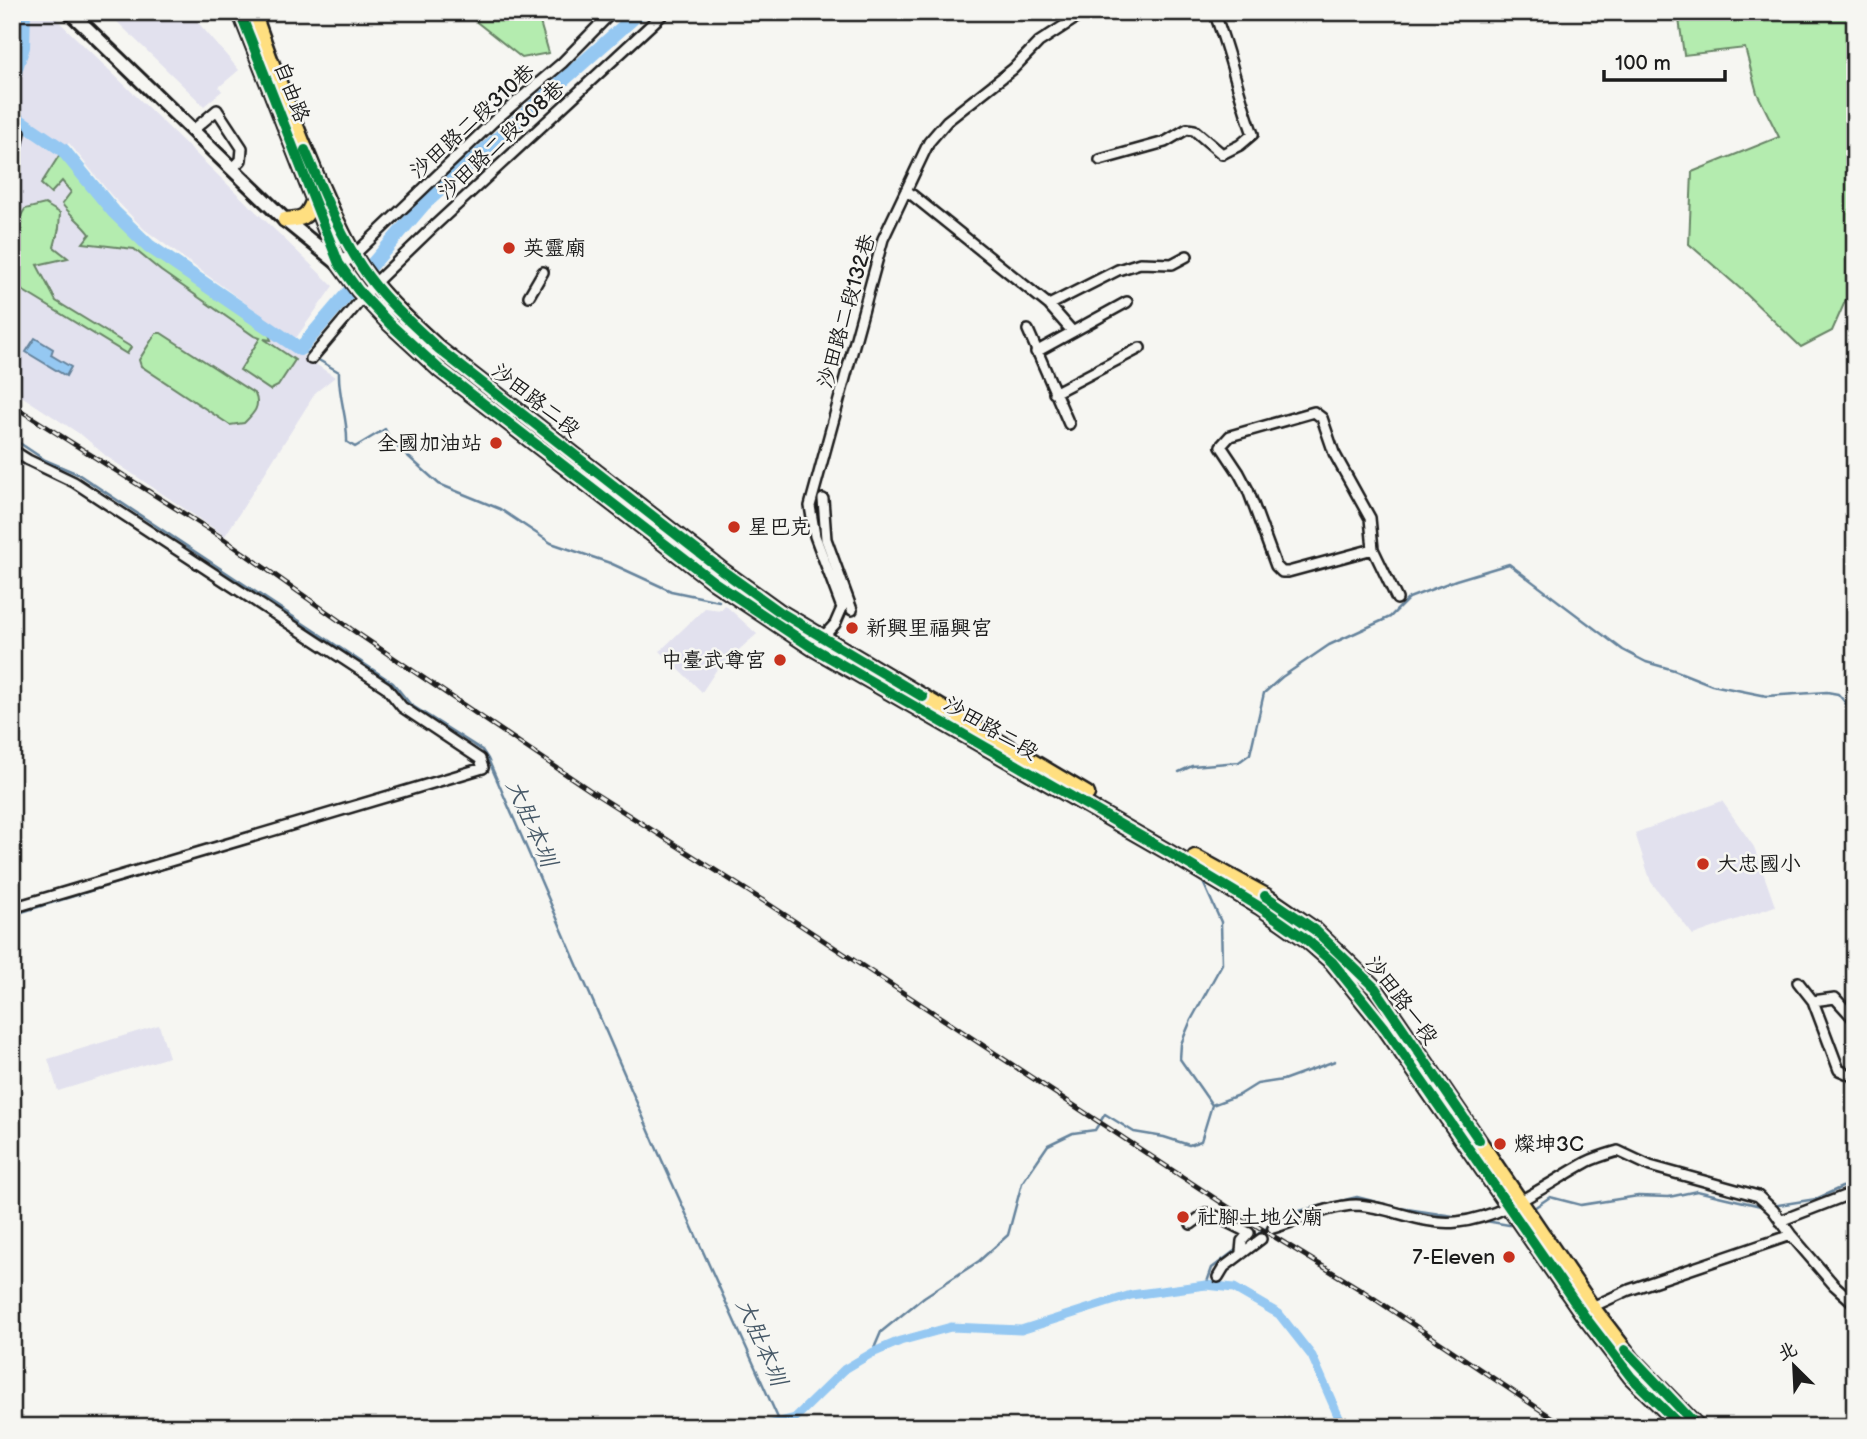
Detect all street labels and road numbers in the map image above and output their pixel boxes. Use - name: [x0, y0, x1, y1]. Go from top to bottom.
- street label: 自由路: [269, 58, 314, 126]
- street label: 沙田路二段310巷: [405, 59, 540, 184]
- street label: 沙田路二段308巷: [433, 75, 570, 205]
- street label: 沙田路二段132巷: [812, 231, 880, 391]
- street label: 沙田路二段: [487, 358, 585, 443]
- street label: 沙田路二段: [939, 691, 1042, 766]
- street label: 沙田路一段: [1360, 951, 1443, 1050]

